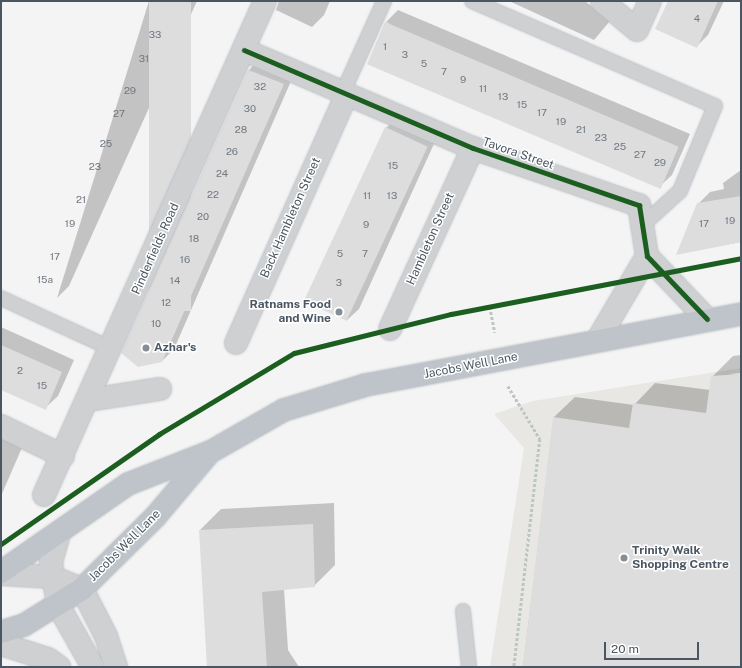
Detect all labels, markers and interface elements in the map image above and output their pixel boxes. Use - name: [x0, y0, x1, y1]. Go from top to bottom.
- house number: 4: [694, 13, 700, 25]
- house number: 33: [149, 29, 161, 41]
- house number: 1: [383, 41, 387, 53]
- house number: 3: [402, 49, 408, 61]
- house number: 31: [139, 53, 149, 65]
- house number: 5: [421, 58, 427, 70]
- house number: 7: [441, 66, 447, 78]
- house number: 9: [460, 74, 466, 86]
- house number: 32: [254, 81, 266, 93]
- house number: 11: [479, 83, 487, 95]
- house number: 29: [124, 85, 136, 97]
- house number: 13: [498, 91, 508, 103]
- house number: 15: [517, 99, 527, 111]
- house number: 30: [244, 103, 256, 115]
- house number: 17: [537, 107, 547, 119]
- house number: 27: [113, 108, 125, 120]
- house number: 19: [556, 116, 566, 128]
- house number: 28: [235, 124, 247, 136]
- house number: 21: [576, 124, 586, 136]
- house number: 23: [595, 132, 607, 144]
- street label: Tavora Street: [480, 135, 556, 173]
- house number: 25: [100, 138, 112, 150]
- house number: 25: [614, 141, 626, 153]
- house number: 26: [226, 146, 238, 158]
- house number: 27: [634, 149, 646, 161]
- street label: Back Hambleton Street: [258, 156, 324, 280]
- house number: 29: [654, 157, 666, 169]
- house number: 15: [388, 160, 398, 172]
- house number: 23: [89, 161, 101, 173]
- house number: 24: [216, 168, 228, 180]
- house number: 22: [207, 189, 219, 201]
- house number: 11: [363, 190, 371, 202]
- house number: 13: [387, 190, 397, 202]
- street label: Hambleton Street: [404, 191, 458, 287]
- house number: 21: [76, 194, 86, 206]
- street label: Pinderfields Road: [129, 201, 183, 297]
- house number: 20: [197, 211, 209, 223]
- house number: 19: [725, 215, 735, 227]
- house number: 19: [65, 218, 75, 230]
- house number: 17: [699, 218, 709, 230]
- house number: 9: [363, 219, 369, 231]
- house number: 18: [189, 233, 199, 245]
- house number: 5: [337, 248, 343, 260]
- house number: 7: [362, 248, 368, 260]
- house number: 17: [50, 251, 60, 263]
- house number: 16: [180, 254, 190, 266]
- house number: 15a: [37, 274, 53, 286]
- house number: 14: [170, 275, 180, 287]
- house number: 3: [336, 277, 342, 289]
- house number: 12: [161, 297, 171, 309]
- place label: Ratnams Food and Wine: [249, 298, 331, 326]
- marker: Ratnams Food and Wine: [334, 307, 344, 317]
- house number: 10: [151, 318, 161, 330]
- place label: Azhar's: [154, 341, 196, 355]
- marker: Azhar's: [141, 343, 151, 353]
- street label: Jacobs Well Lane: [423, 350, 519, 382]
- house number: 2: [17, 365, 23, 377]
- house number: 15: [37, 380, 47, 392]
- street label: Jacobs Well Lane: [86, 507, 164, 585]
- place label: Trinity Walk Shopping Centre: [632, 544, 729, 572]
- marker: Trinity Walk Shopping Centre: [619, 553, 629, 563]
- scale bar: [606, 634, 701, 660]
- text: 20 m: [611, 642, 639, 656]

